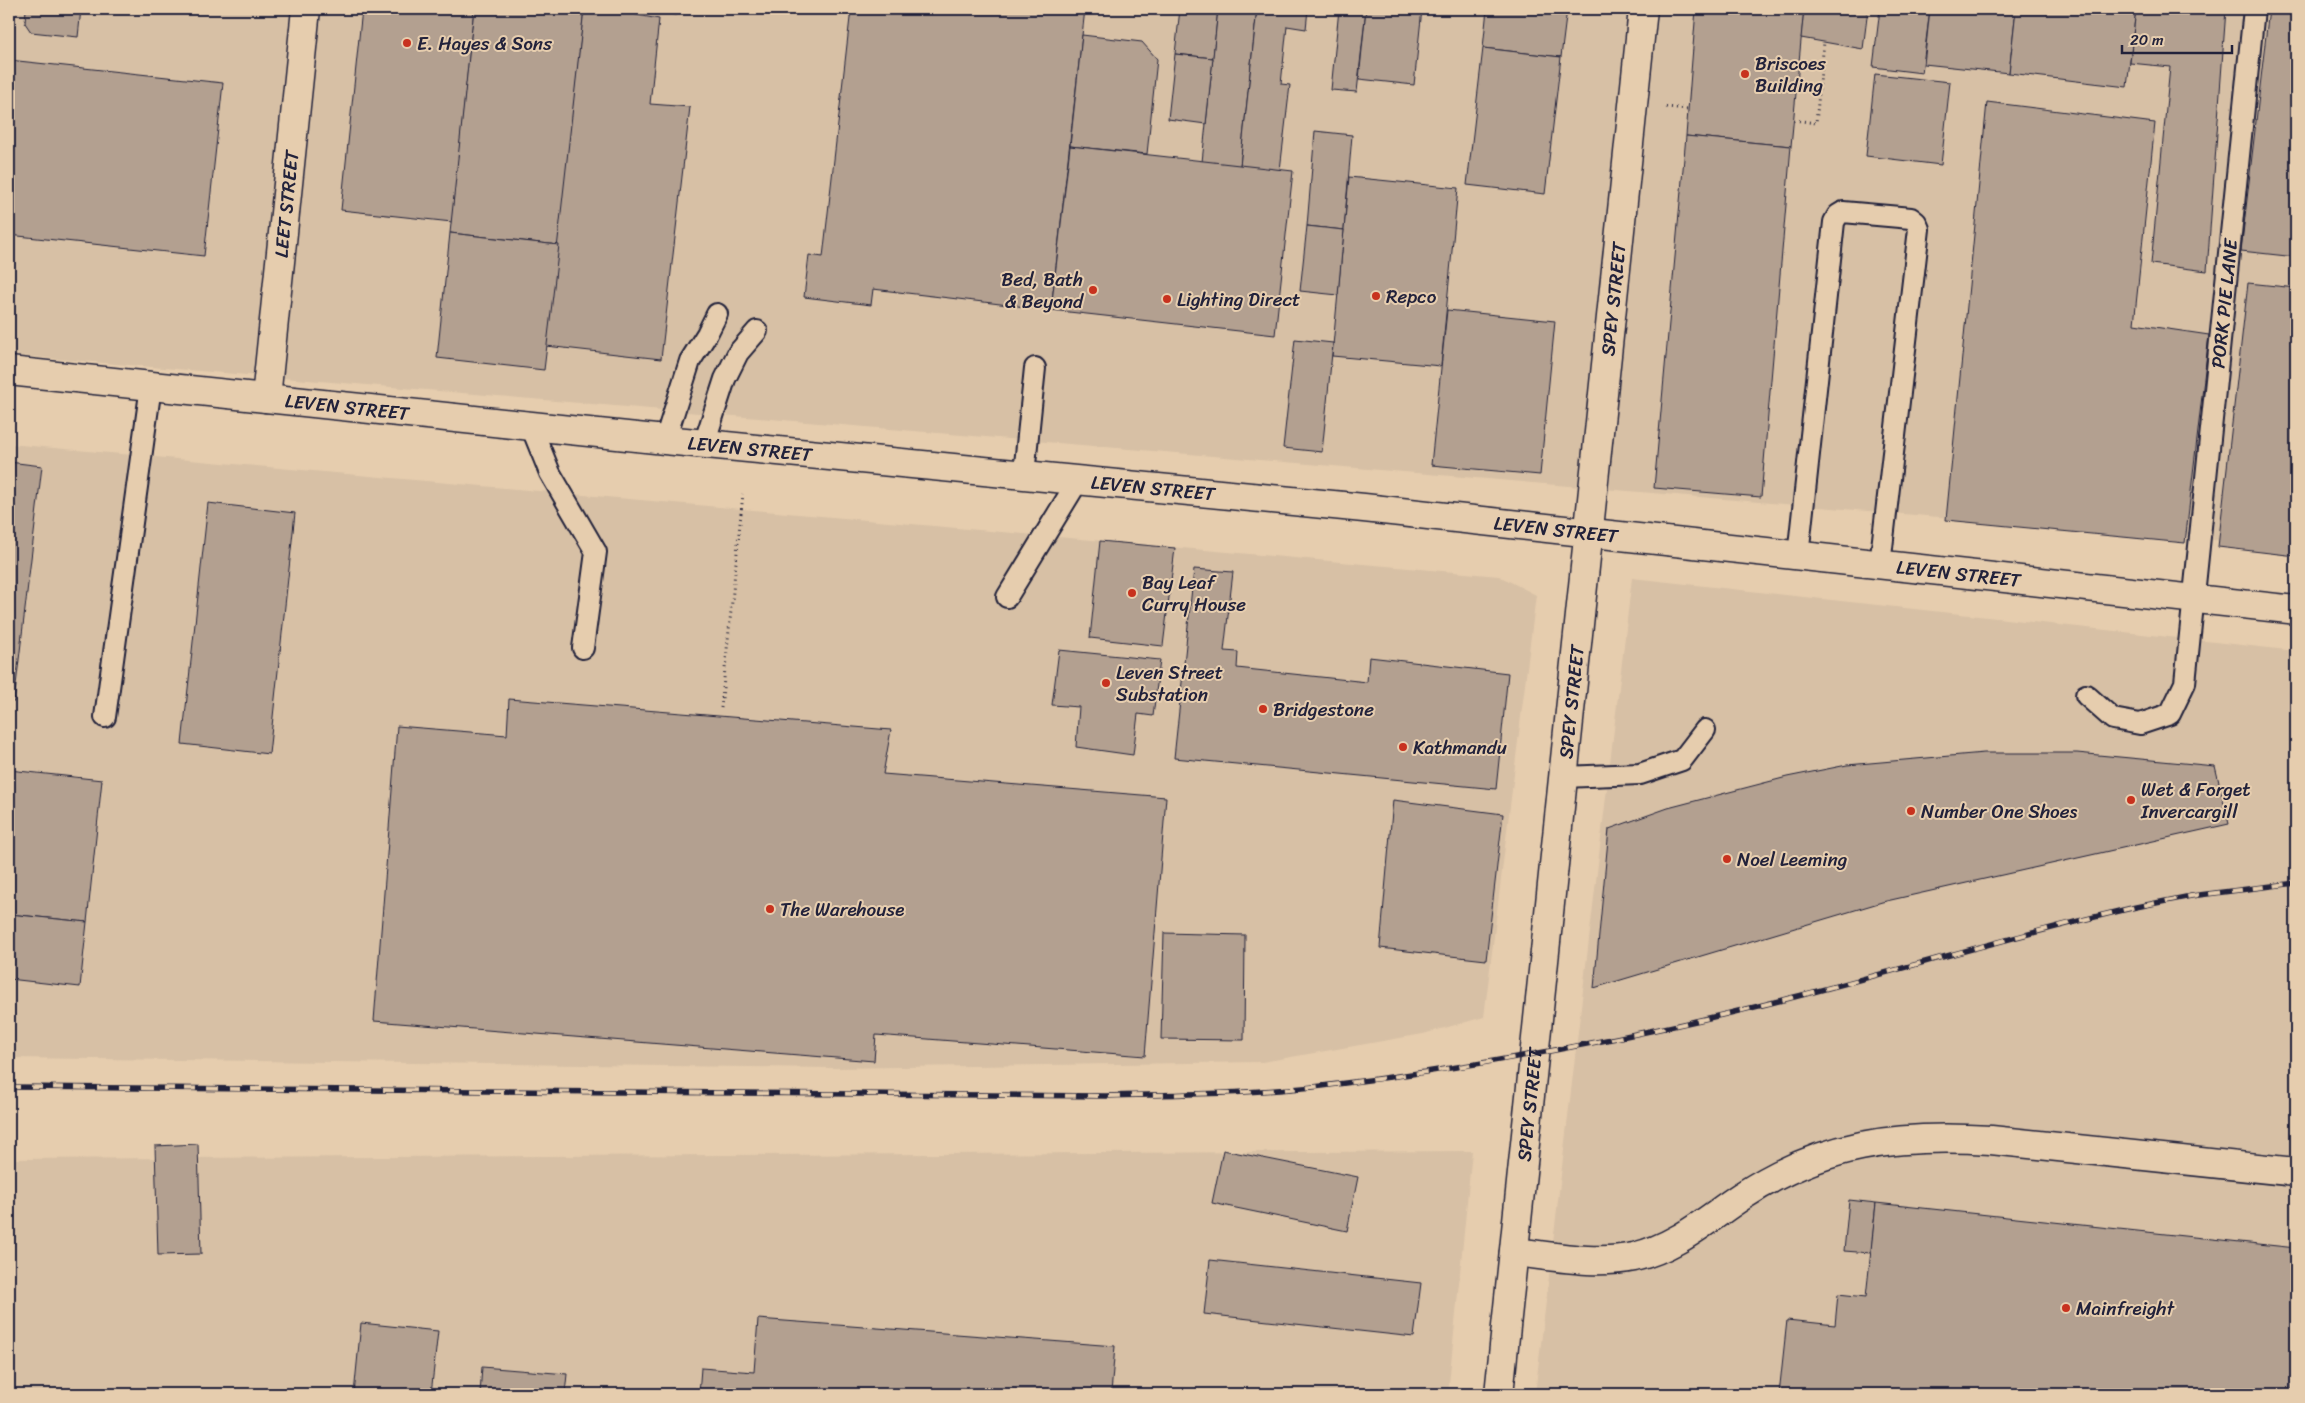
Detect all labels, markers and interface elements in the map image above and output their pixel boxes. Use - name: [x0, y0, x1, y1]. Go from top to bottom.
- scale bar: [2122, 22, 2232, 54]
- place label: E. Hayes & Sons: [417, 27, 552, 60]
- text: 20 m: [2130, 27, 2164, 53]
- marker: E. Hayes & Sons: [401, 37, 413, 49]
- place label: Briscoes Building: [1755, 47, 1826, 102]
- marker: Briscoes Building: [1739, 68, 1751, 80]
- street label: LEET STREET: [264, 147, 308, 259]
- street label: PORK PIE LANE: [2201, 236, 2247, 370]
- street label: SPEY STREET: [1591, 239, 1635, 357]
- place label: Bed, Bath & Beyond: [1001, 263, 1085, 318]
- place label: Repco: [1386, 280, 1437, 313]
- place label: Lighting Direct: [1177, 283, 1300, 316]
- marker: Bed, Bath & Beyond: [1087, 284, 1099, 296]
- marker: Repco: [1370, 290, 1382, 302]
- marker: Lighting Direct: [1161, 293, 1173, 305]
- street label: LEVEN STREET: [283, 384, 412, 430]
- street label: LEVEN STREET: [686, 426, 815, 471]
- street label: LEVEN STREET: [1090, 465, 1218, 510]
- street label: LEVEN STREET: [1492, 506, 1621, 552]
- street label: LEVEN STREET: [1895, 550, 2024, 596]
- place label: Bay Leaf Curry House: [1142, 566, 1246, 621]
- marker: Bay Leaf Curry House: [1126, 587, 1138, 599]
- street label: SPEY STREET: [1549, 642, 1593, 760]
- place label: Leven Street Substation: [1116, 656, 1223, 711]
- marker: Leven Street Substation: [1100, 677, 1112, 689]
- place label: Bridgestone: [1273, 693, 1374, 726]
- marker: Bridgestone: [1257, 703, 1269, 715]
- place label: Kathmandu: [1413, 731, 1507, 764]
- marker: Kathmandu: [1397, 741, 1409, 753]
- place label: Wet & Forget Invercargill: [2140, 773, 2251, 828]
- marker: Wet & Forget Invercargill: [2125, 794, 2137, 806]
- place label: Number One Shoes: [1921, 795, 2078, 828]
- marker: Number One Shoes: [1905, 805, 1917, 817]
- place label: Noel Leeming: [1737, 843, 1848, 876]
- marker: Noel Leeming: [1721, 853, 1733, 865]
- place label: The Warehouse: [780, 893, 904, 926]
- marker: The Warehouse: [764, 903, 776, 915]
- street label: SPEY STREET: [1507, 1045, 1552, 1163]
- place label: Mainfreight: [2076, 1292, 2176, 1325]
- marker: Mainfreight: [2060, 1302, 2072, 1314]

